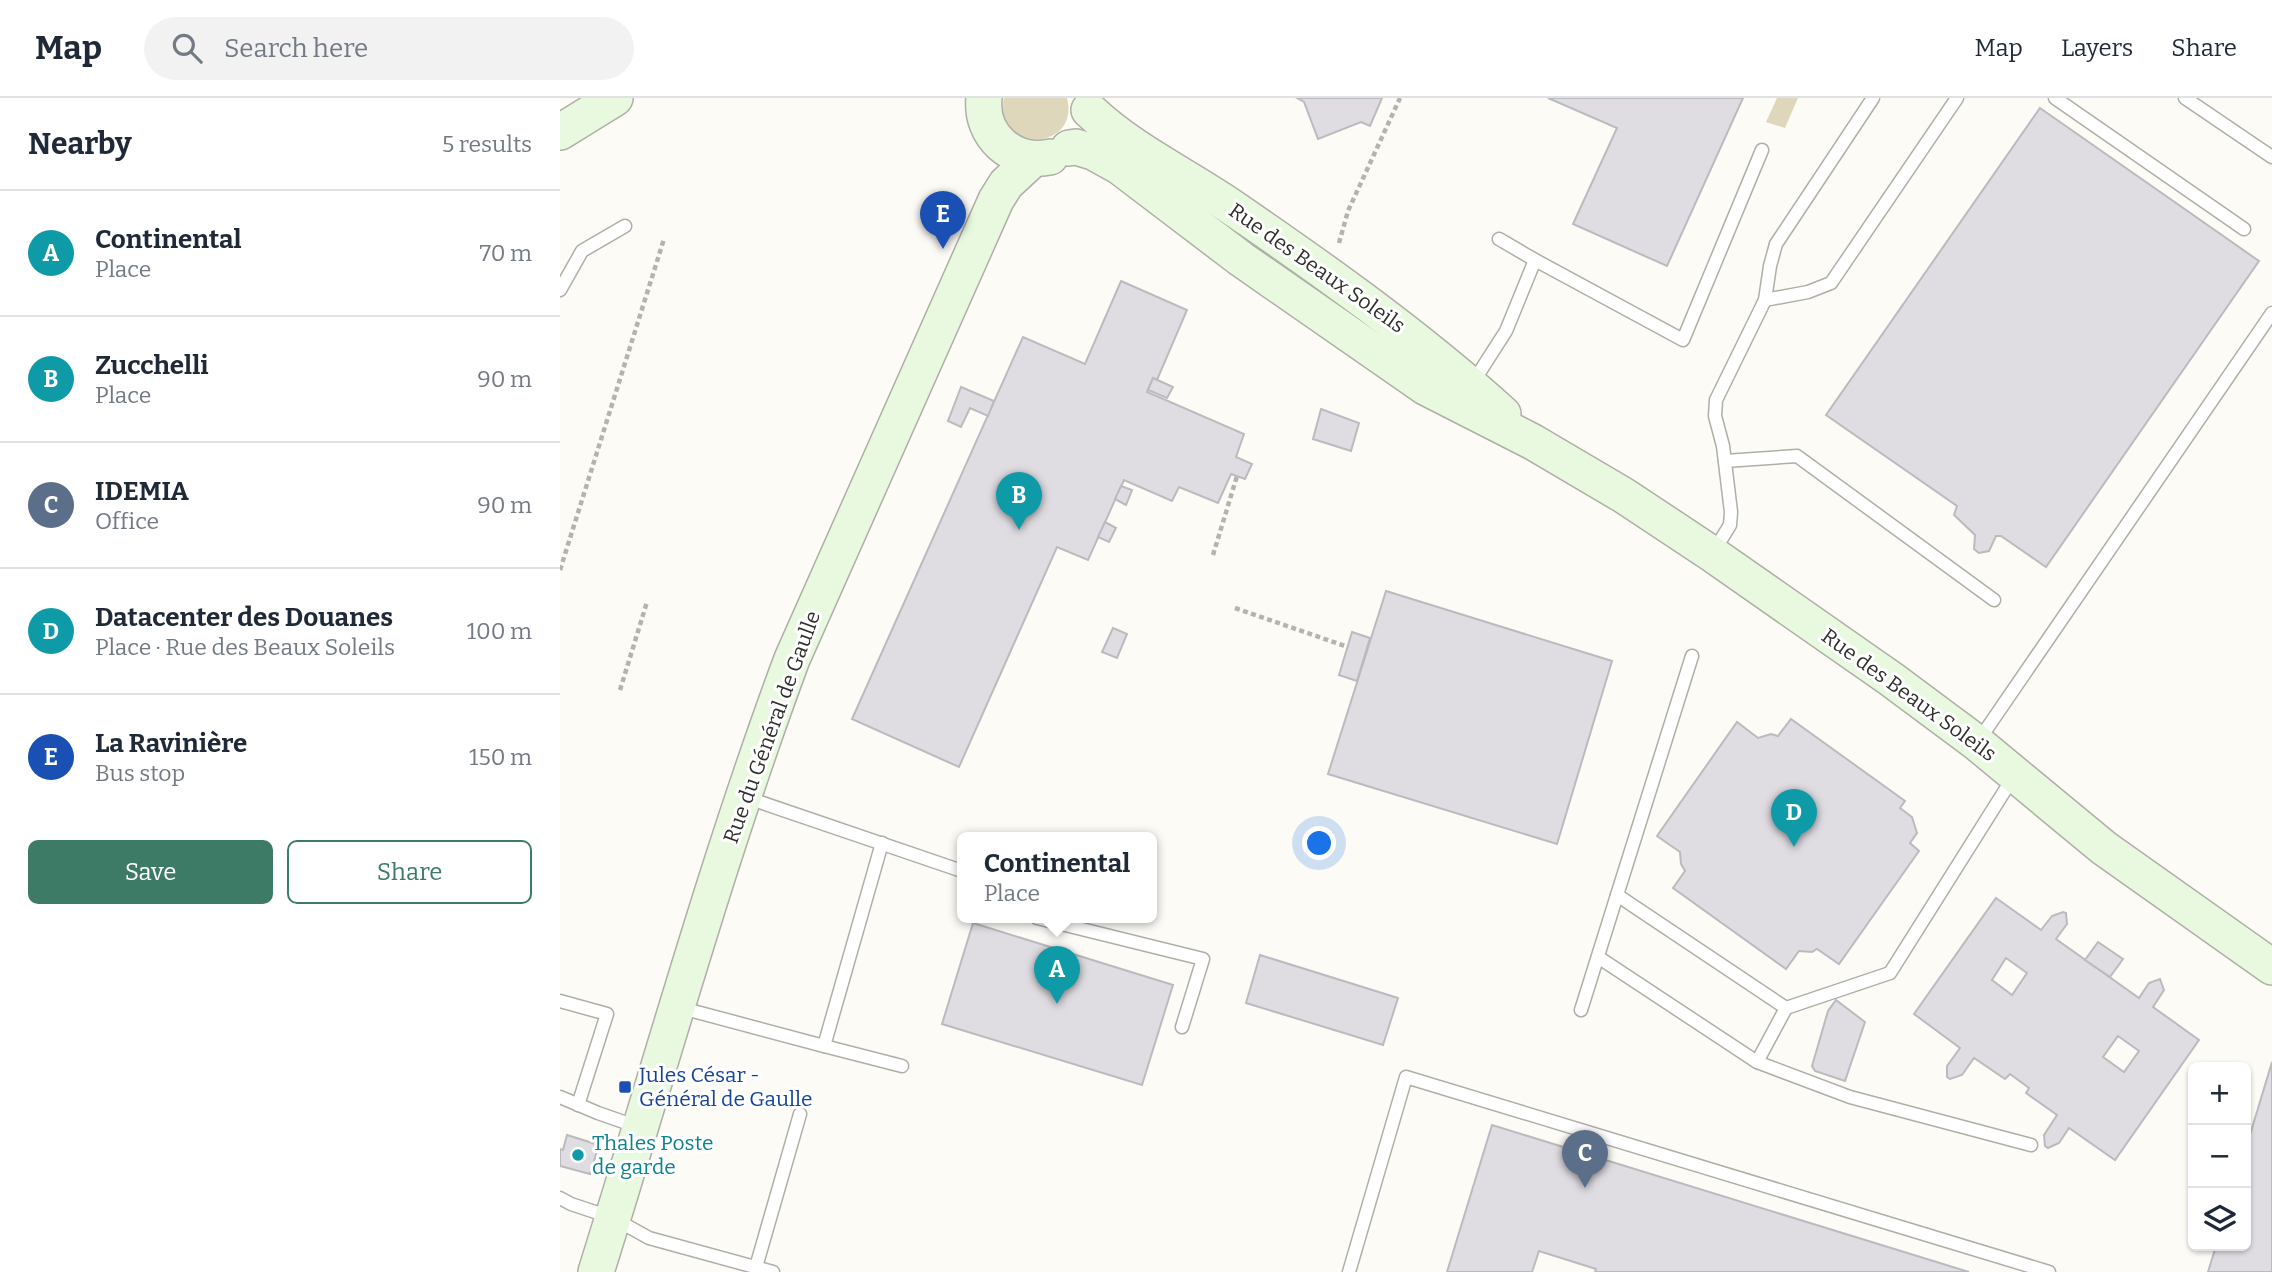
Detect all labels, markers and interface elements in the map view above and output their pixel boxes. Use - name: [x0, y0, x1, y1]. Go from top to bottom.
- search box: [144, 17, 634, 80]
- text: Map: [35, 28, 102, 68]
- icon: search: [168, 29, 206, 67]
- text: Search here: [224, 33, 368, 64]
- text: Map: [1975, 34, 2023, 62]
- text: Layers: [2061, 34, 2133, 62]
- text: Share: [2171, 34, 2237, 62]
- text: Nearby: [28, 126, 132, 162]
- text: 5 results: [442, 130, 532, 158]
- pin: E: [920, 191, 966, 249]
- street label: Rue des Beaux Soleils: [1224, 197, 1410, 339]
- text: Continental: [95, 224, 242, 255]
- text: A: [43, 239, 59, 267]
- text: 70 m: [480, 239, 532, 267]
- text: Place: [95, 255, 151, 283]
- text: Zucchelli: [95, 350, 209, 381]
- text: B: [44, 365, 58, 393]
- text: 90 m: [477, 365, 532, 393]
- text: Place: [95, 381, 151, 409]
- pin: B: [996, 472, 1042, 530]
- text: IDEMIA: [95, 476, 189, 507]
- text: C: [44, 491, 58, 519]
- text: 90 m: [477, 491, 532, 519]
- text: Office: [95, 507, 159, 535]
- text: Datacenter des Douanes: [95, 602, 393, 633]
- street label: Rue du Général de Gaulle: [718, 607, 826, 847]
- text: D: [43, 617, 59, 645]
- text: 100 m: [467, 617, 532, 645]
- street label: Rue des Beaux Soleils: [1817, 623, 2001, 767]
- text: Place · Rue des Beaux Soleils: [95, 633, 395, 661]
- text: La Ravinière: [95, 728, 247, 759]
- text: E: [44, 743, 58, 771]
- text: 150 m: [469, 743, 532, 771]
- text: Bus stop: [95, 759, 185, 787]
- pin: D: [1771, 789, 1817, 847]
- your location: [1302, 826, 1336, 860]
- popup: [957, 832, 1157, 923]
- button: Save: [28, 840, 273, 904]
- button: Share: [287, 840, 532, 904]
- text: Continental: [984, 848, 1130, 879]
- text: Place: [984, 879, 1040, 907]
- pin: A: [1034, 946, 1080, 1004]
- place label: Jules César - Général de Gaulle: [638, 1062, 813, 1112]
- map controls: [2188, 1062, 2251, 1251]
- button: +: [2188, 1062, 2251, 1125]
- marker: Jules César - Général de Gaulle: [617, 1079, 633, 1095]
- button: −: [2188, 1125, 2251, 1188]
- place label: Thales Poste de garde: [592, 1130, 713, 1180]
- pin: C: [1562, 1130, 1608, 1188]
- marker: Thales Poste de garde: [570, 1147, 586, 1163]
- button: layers: [2188, 1188, 2251, 1251]

